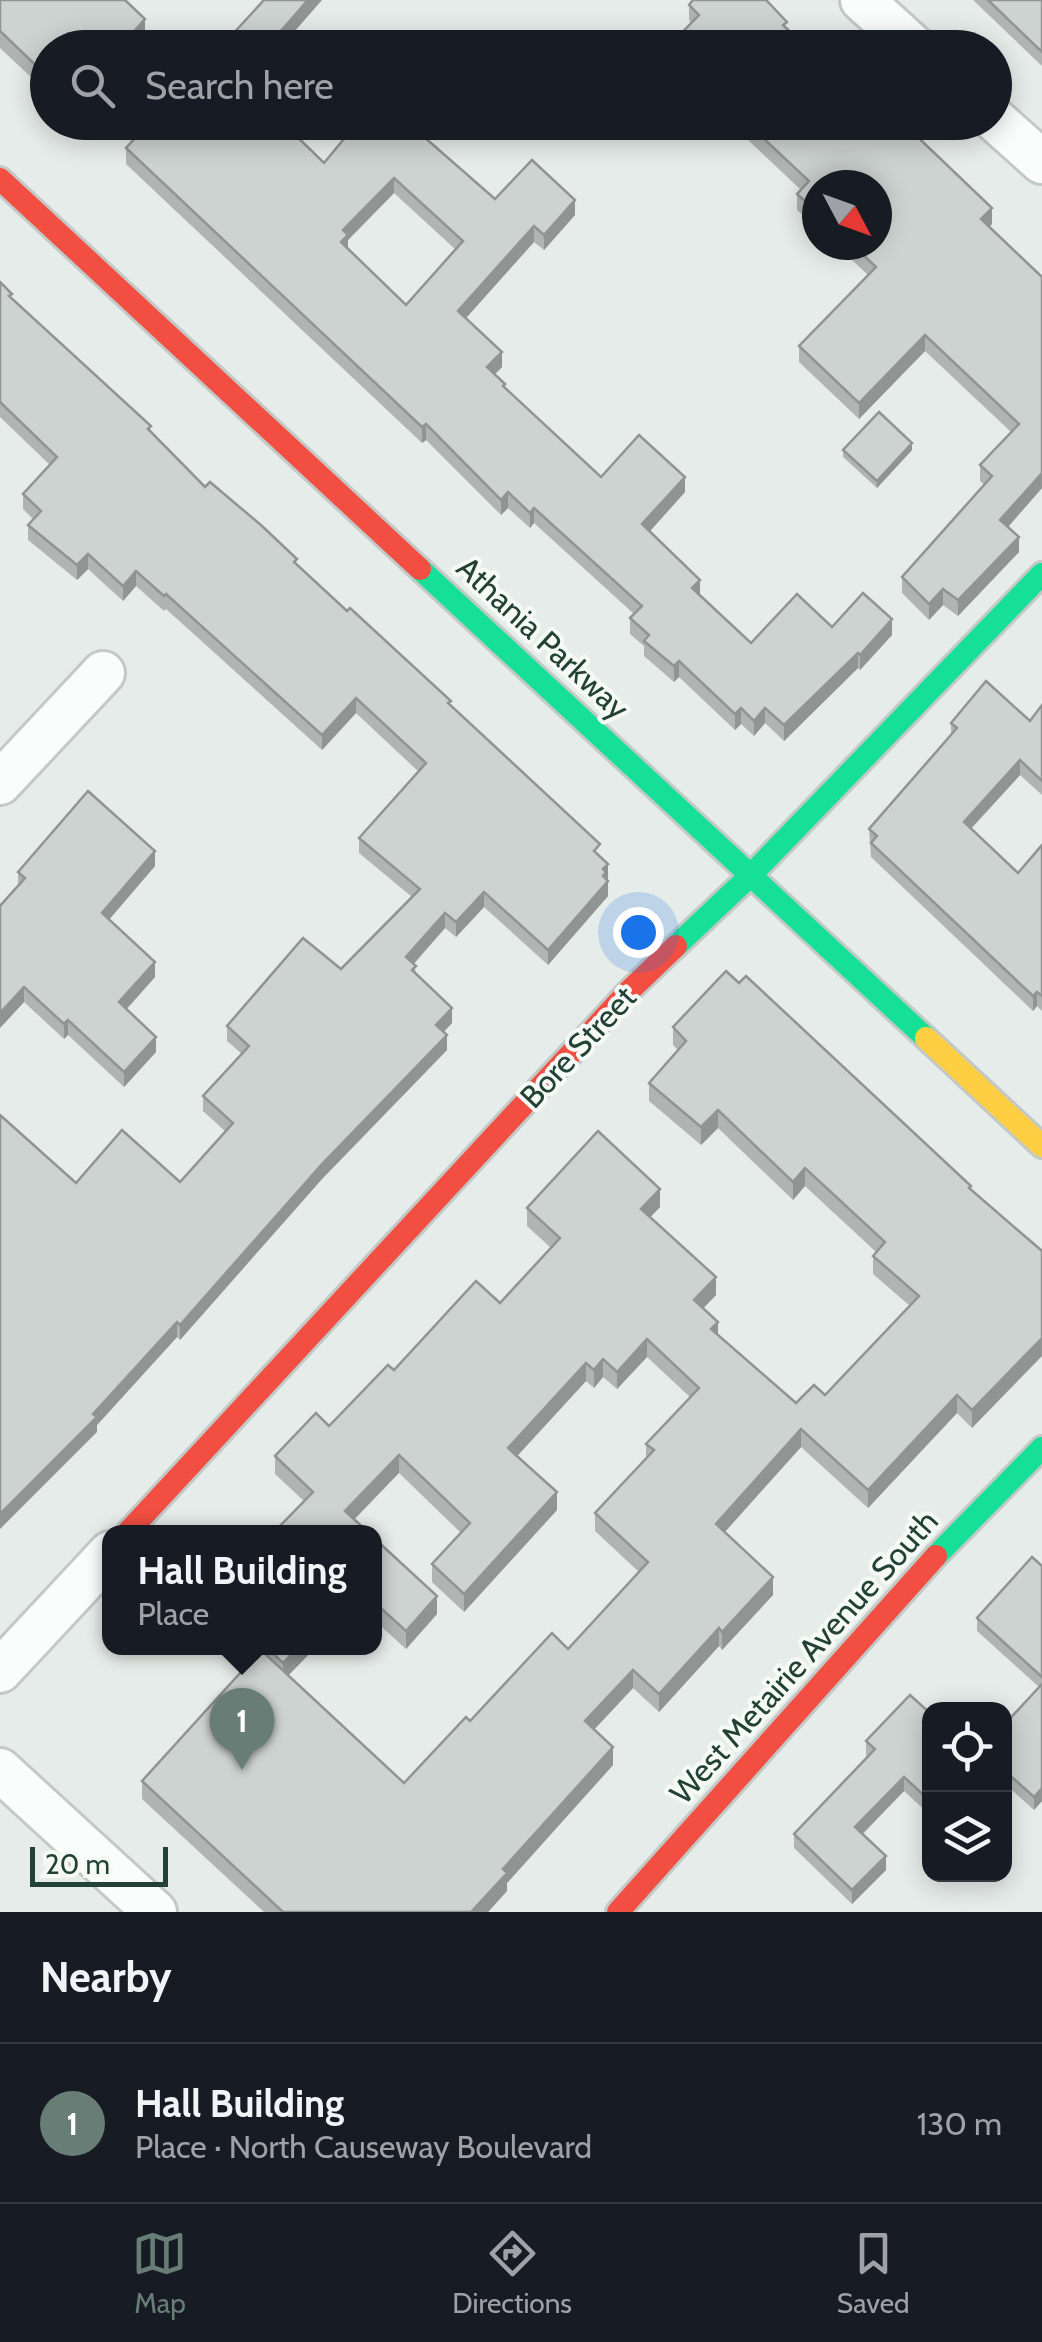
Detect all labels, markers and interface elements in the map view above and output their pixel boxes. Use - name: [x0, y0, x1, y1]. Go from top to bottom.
- search box: [30, 30, 1012, 140]
- icon: search: [65, 58, 120, 113]
- text: Search here: [145, 62, 334, 109]
- north arrow: [802, 170, 892, 260]
- street label: Athania Parkway: [449, 548, 638, 727]
- your location: [613, 907, 664, 958]
- street label: Bore Street: [511, 978, 644, 1116]
- street label: West Metairie Avenue South: [661, 1502, 946, 1812]
- popup: [102, 1525, 382, 1655]
- text: Hall Building: [137, 1547, 347, 1594]
- text: Place: [137, 1594, 209, 1633]
- pin: 1: [210, 1688, 274, 1770]
- map controls: [922, 1702, 1012, 1882]
- button: locate: [922, 1702, 1012, 1792]
- button: layers: [922, 1792, 1012, 1882]
- scale bar: [30, 1842, 168, 1886]
- text: 20 m: [45, 1847, 110, 1881]
- text: Nearby: [40, 1951, 172, 2003]
- text: Hall Building: [135, 2080, 344, 2127]
- text: 1: [67, 2104, 78, 2143]
- text: 130 m: [917, 2104, 1002, 2143]
- text: Place · North Causeway Boulevard: [135, 2127, 592, 2166]
- tab: Map: [132, 2226, 187, 2320]
- tab: Directions: [452, 2226, 572, 2320]
- tab: Saved: [837, 2226, 910, 2320]

